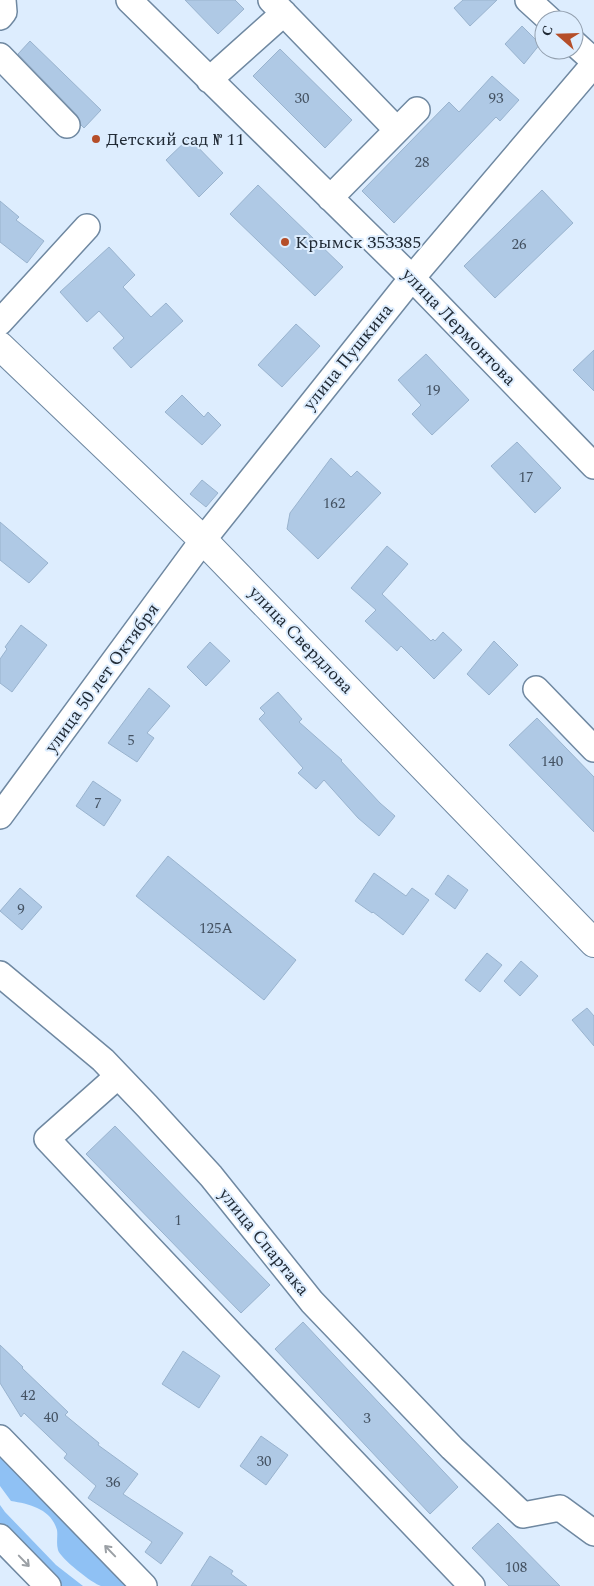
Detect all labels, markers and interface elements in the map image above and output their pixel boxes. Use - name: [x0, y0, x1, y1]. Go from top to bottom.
- north arrow: [534, 10, 584, 60]
- text: С: [536, 22, 559, 39]
- house number: 30: [294, 87, 310, 110]
- house number: 93: [488, 87, 504, 110]
- place label: Детский сад № 11: [106, 126, 245, 153]
- marker: Детский сад № 11: [90, 133, 102, 145]
- house number: 28: [414, 151, 430, 174]
- place label: Крымск 353385: [295, 229, 421, 256]
- house number: 26: [511, 233, 527, 256]
- marker: Крымск 353385: [279, 236, 291, 248]
- street label: улица Лермонтова: [395, 261, 523, 392]
- street label: улица Пушкина: [296, 298, 400, 417]
- house number: 19: [425, 379, 441, 402]
- house number: 17: [518, 466, 534, 489]
- house number: 162: [323, 492, 345, 515]
- street label: улица Свердлова: [241, 579, 360, 700]
- street label: улица 50 лет Октября: [40, 599, 164, 757]
- house number: 5: [127, 731, 135, 749]
- house number: 140: [541, 750, 563, 773]
- house number: 7: [94, 792, 102, 815]
- house number: 9: [17, 898, 25, 921]
- house number: 125А: [199, 917, 233, 940]
- street label: улица Спартака: [211, 1182, 316, 1302]
- house number: 1: [174, 1209, 182, 1232]
- house number: 42: [20, 1384, 36, 1407]
- house number: 40: [43, 1406, 59, 1429]
- house number: 3: [363, 1407, 371, 1430]
- house number: 30: [256, 1450, 272, 1473]
- house number: 36: [105, 1471, 121, 1494]
- one-way arrow: [103, 1545, 116, 1557]
- one-way arrow: [18, 1555, 30, 1568]
- house number: 108: [505, 1556, 527, 1579]

